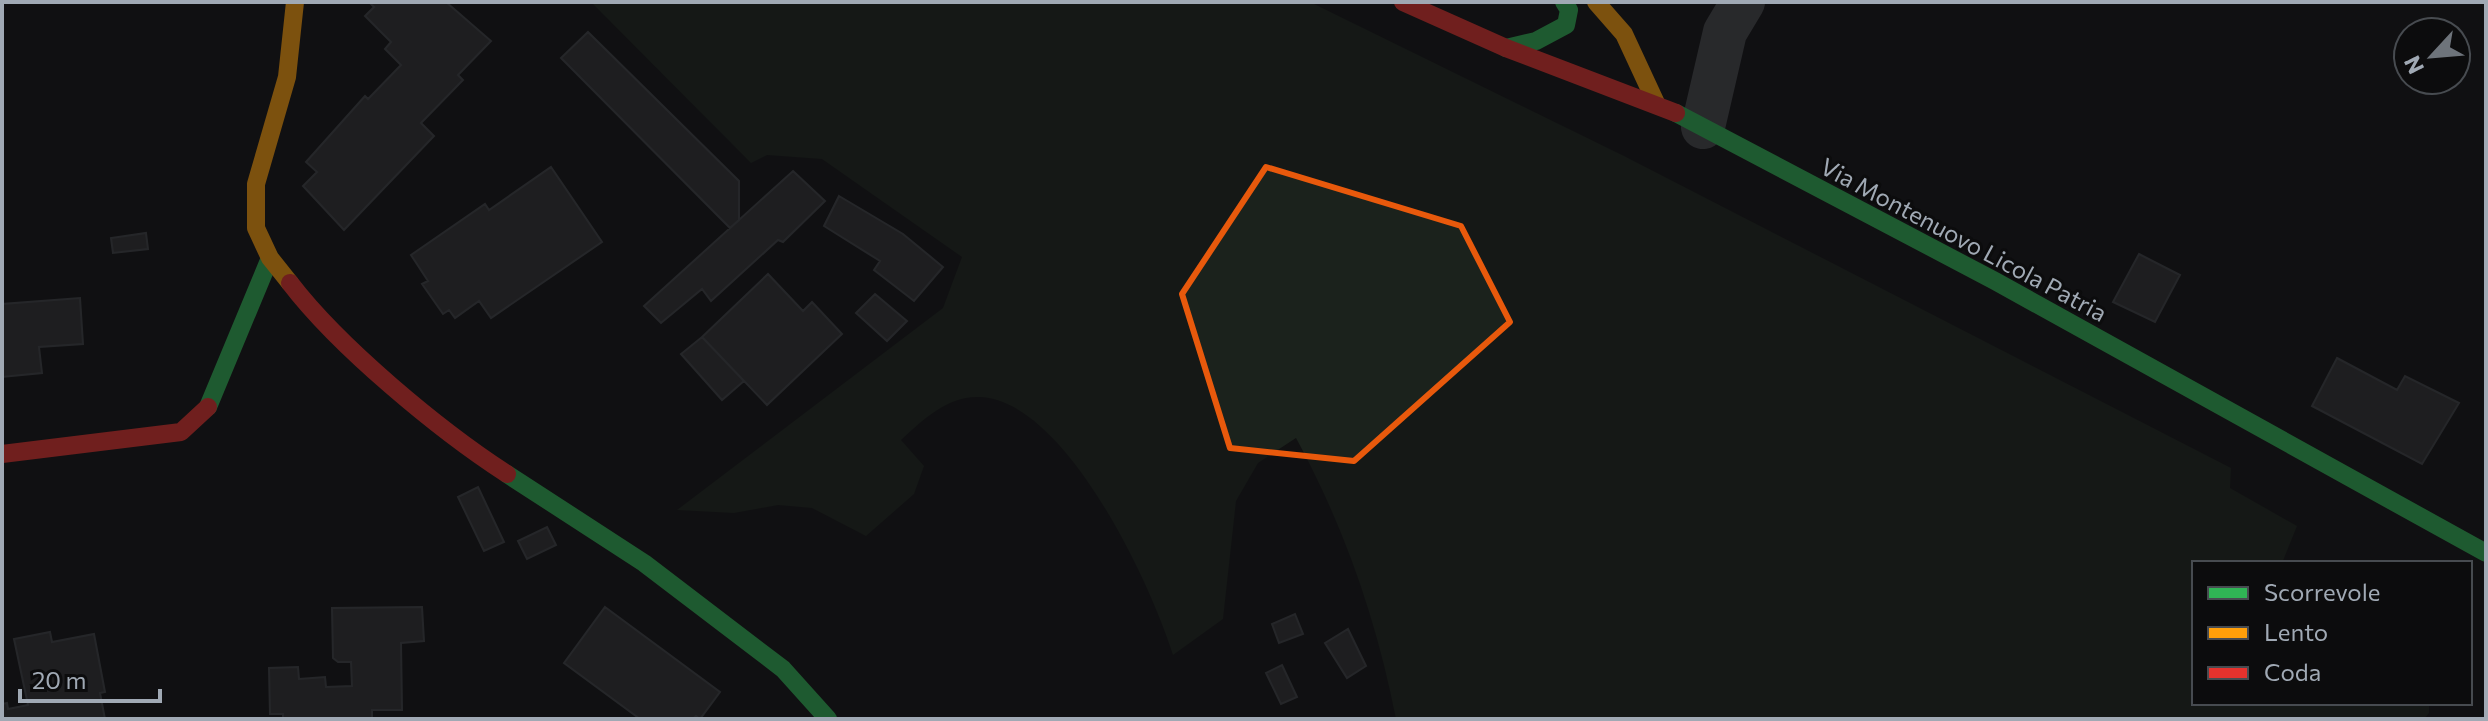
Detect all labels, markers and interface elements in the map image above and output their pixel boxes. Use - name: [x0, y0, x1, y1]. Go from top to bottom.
- north arrow: [2392, 16, 2472, 96]
- text: N: [2398, 52, 2429, 78]
- street label: Via Montenuovo Licola Patria: [1816, 151, 2112, 327]
- legend: [2192, 561, 2472, 705]
- text: Scorrevole: [2264, 577, 2380, 606]
- text: Lento: [2264, 617, 2328, 646]
- scale bar: [20, 653, 160, 703]
- text: Coda: [2264, 657, 2321, 686]
- text: 20 m: [32, 665, 86, 694]

